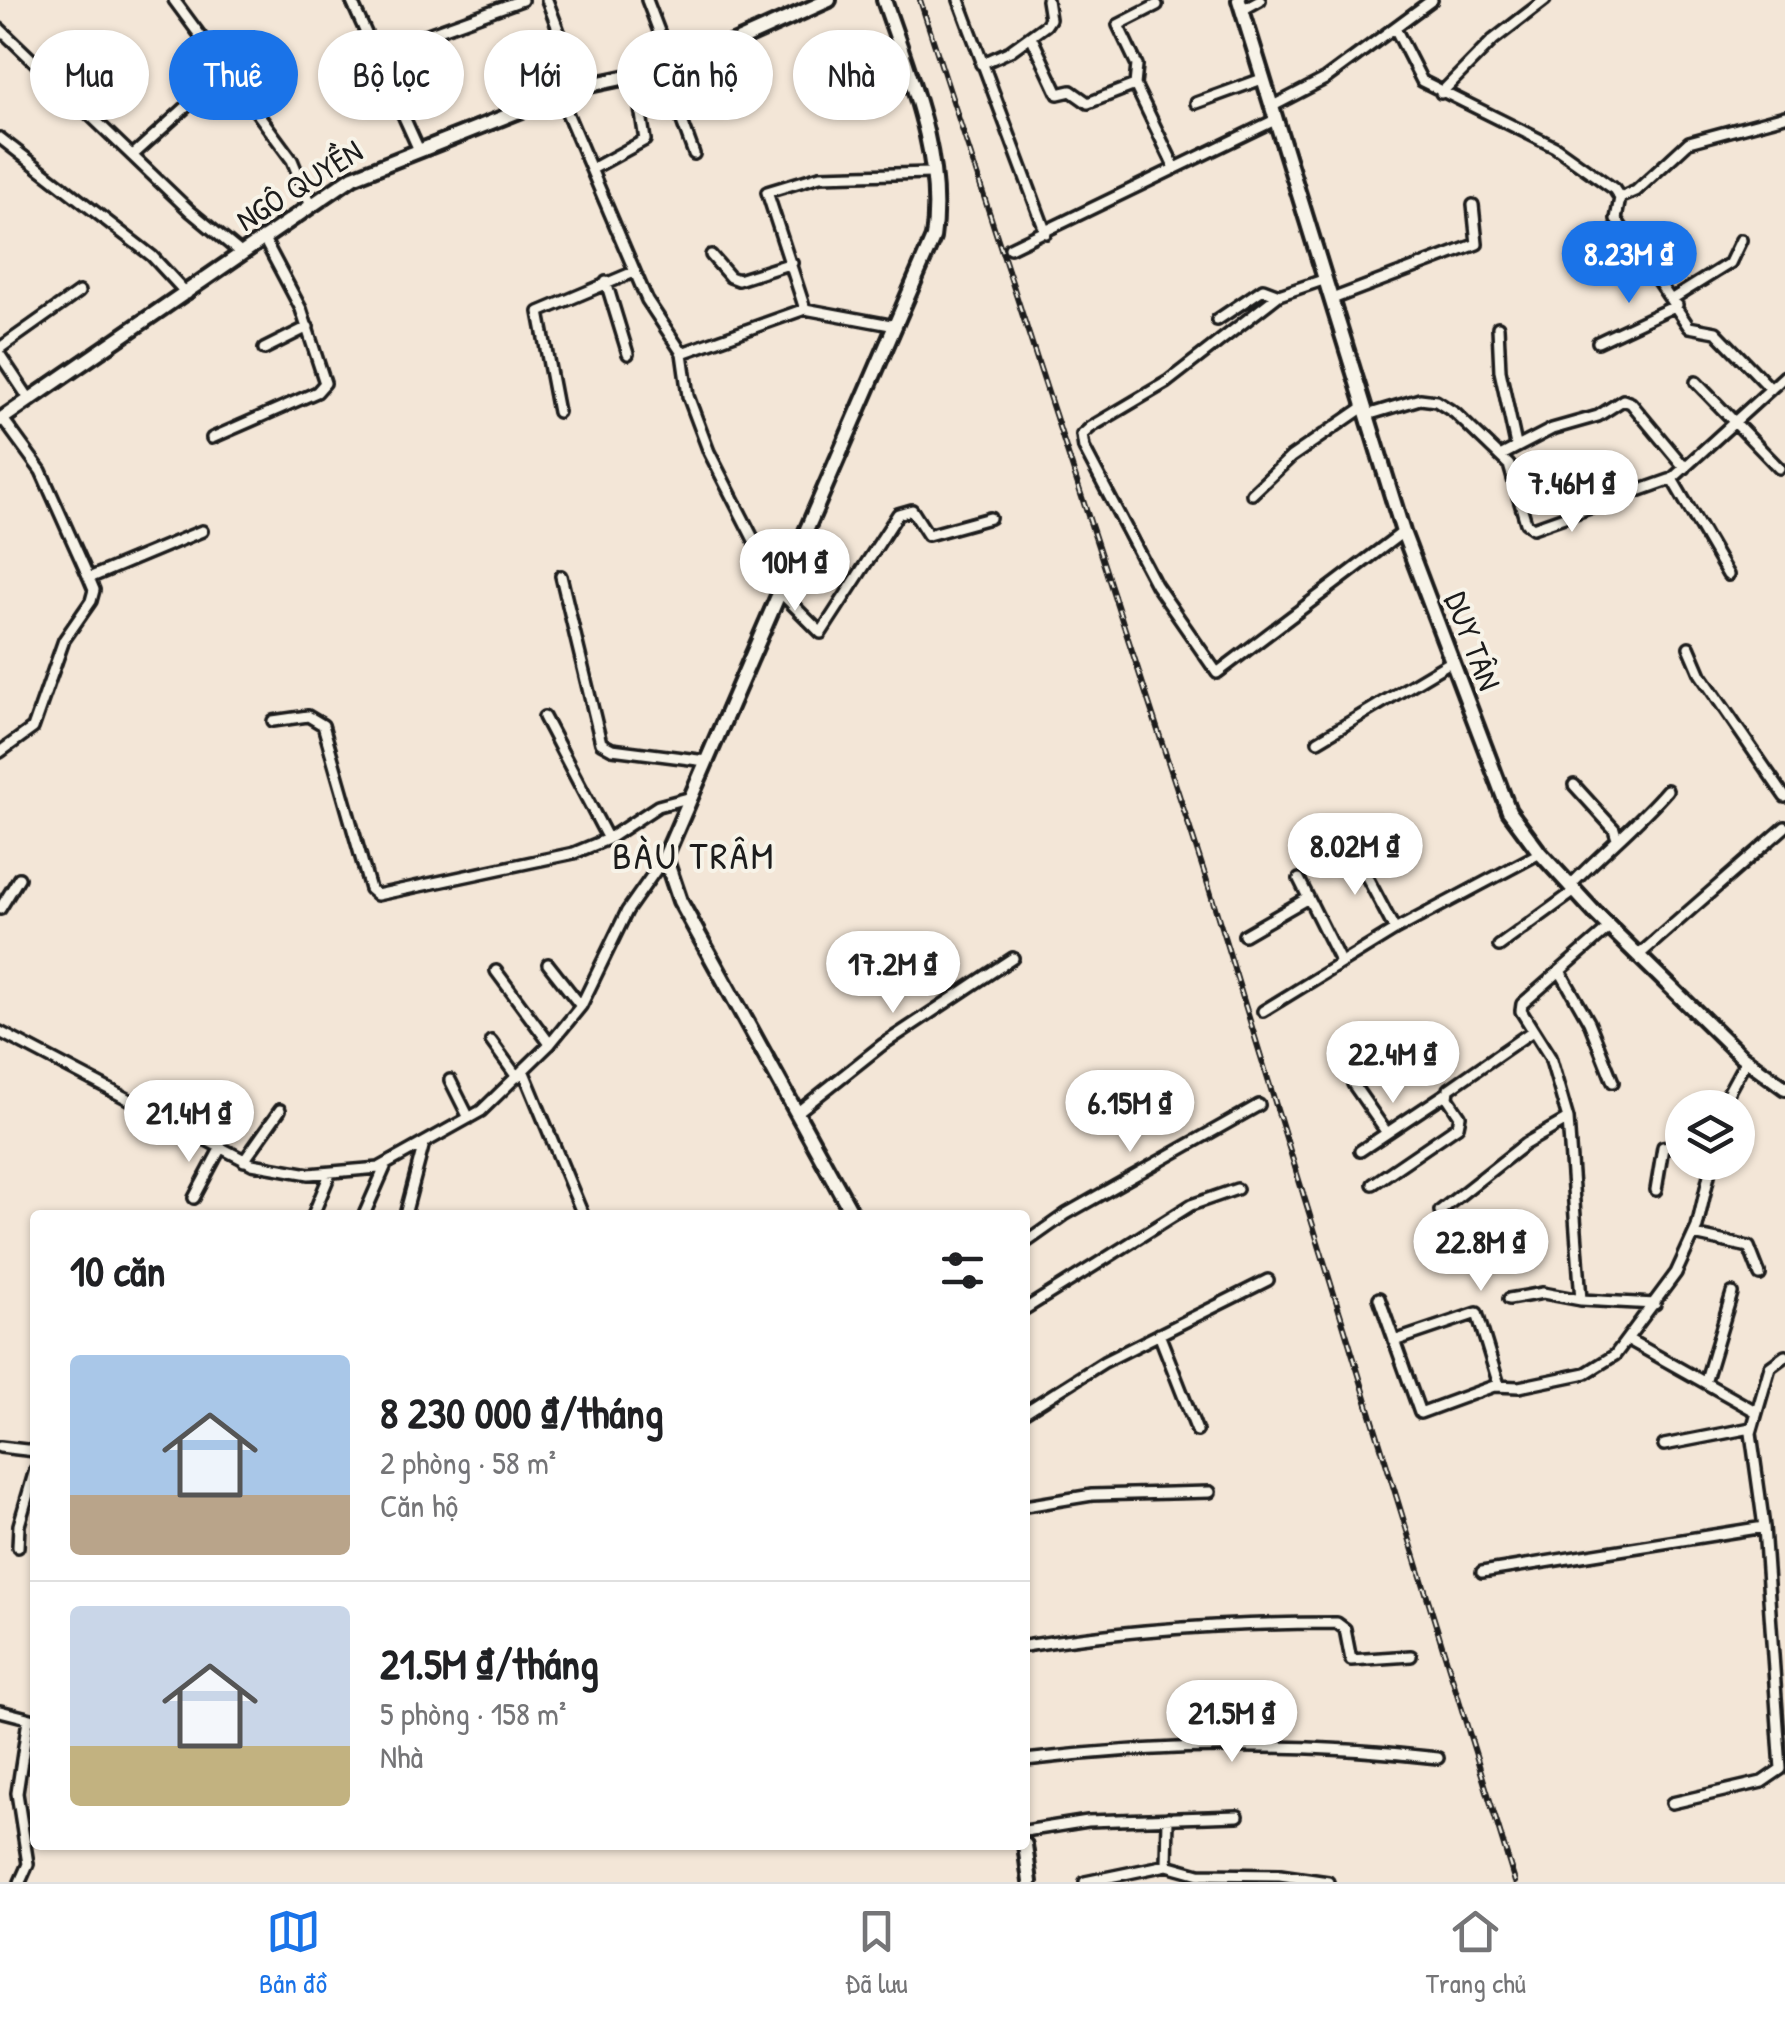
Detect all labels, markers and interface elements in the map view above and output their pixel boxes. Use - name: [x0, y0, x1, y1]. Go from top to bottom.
- chip: Mua: [30, 30, 149, 120]
- chip: Thuê: [169, 30, 298, 120]
- chip: Bộ lọc: [318, 30, 464, 120]
- chip: Mới: [484, 30, 597, 120]
- chip: Căn hộ: [617, 30, 773, 120]
- chip: Nhà: [793, 30, 910, 120]
- street label: NGÔ QUYỀN: [228, 129, 370, 241]
- pin: 8.23M ₫: [1537, 221, 1721, 306]
- text: 8.23M ₫: [1584, 232, 1674, 275]
- pin: 7.46M ₫: [1480, 450, 1664, 535]
- text: 7.46M ₫: [1528, 461, 1616, 504]
- pin: 10M ₫: [725, 529, 865, 614]
- text: 10M ₫: [762, 540, 828, 583]
- street label: DUY TÂN: [1435, 586, 1511, 696]
- pin: 8.02M ₫: [1263, 813, 1447, 898]
- text: 8.02M ₫: [1310, 824, 1400, 867]
- district label: BÀU TRÂM: [612, 829, 776, 881]
- pin: 17.2M ₫: [801, 931, 985, 1016]
- text: 17.2M ₫: [848, 942, 938, 985]
- pin: 22.4M ₫: [1301, 1021, 1485, 1106]
- text: 22.4M ₫: [1348, 1032, 1438, 1075]
- pin: 6.15M ₫: [1038, 1070, 1222, 1155]
- pin: 21.4M ₫: [97, 1080, 281, 1165]
- text: 6.15M ₫: [1087, 1081, 1173, 1124]
- map controls: [1665, 1090, 1755, 1180]
- button: layers: [1665, 1090, 1755, 1180]
- text: 21.4M ₫: [146, 1091, 232, 1134]
- pin: 22.8M ₫: [1389, 1209, 1573, 1294]
- text: 22.8M ₫: [1435, 1220, 1527, 1263]
- text: 10 căn: [70, 1242, 165, 1299]
- icon: filters: [935, 1243, 990, 1298]
- text: 8 230 000 ₫/tháng: [380, 1384, 663, 1441]
- icon: home: [150, 1395, 270, 1515]
- text: 2 phòng · 58 m²: [380, 1441, 556, 1484]
- text: Căn hộ: [380, 1484, 458, 1527]
- text: 21.5M ₫/tháng: [380, 1635, 599, 1692]
- icon: home: [150, 1646, 270, 1766]
- pin: 21.5M ₫: [1140, 1680, 1324, 1765]
- text: 21.5M ₫: [1188, 1691, 1276, 1734]
- text: 5 phòng · 158 m²: [380, 1692, 566, 1735]
- text: Nhà: [380, 1735, 423, 1778]
- tab: Bản đồ: [259, 1904, 327, 2002]
- tab: Đã lưu: [845, 1904, 908, 2002]
- tab: Trang chủ: [1426, 1904, 1526, 2002]

